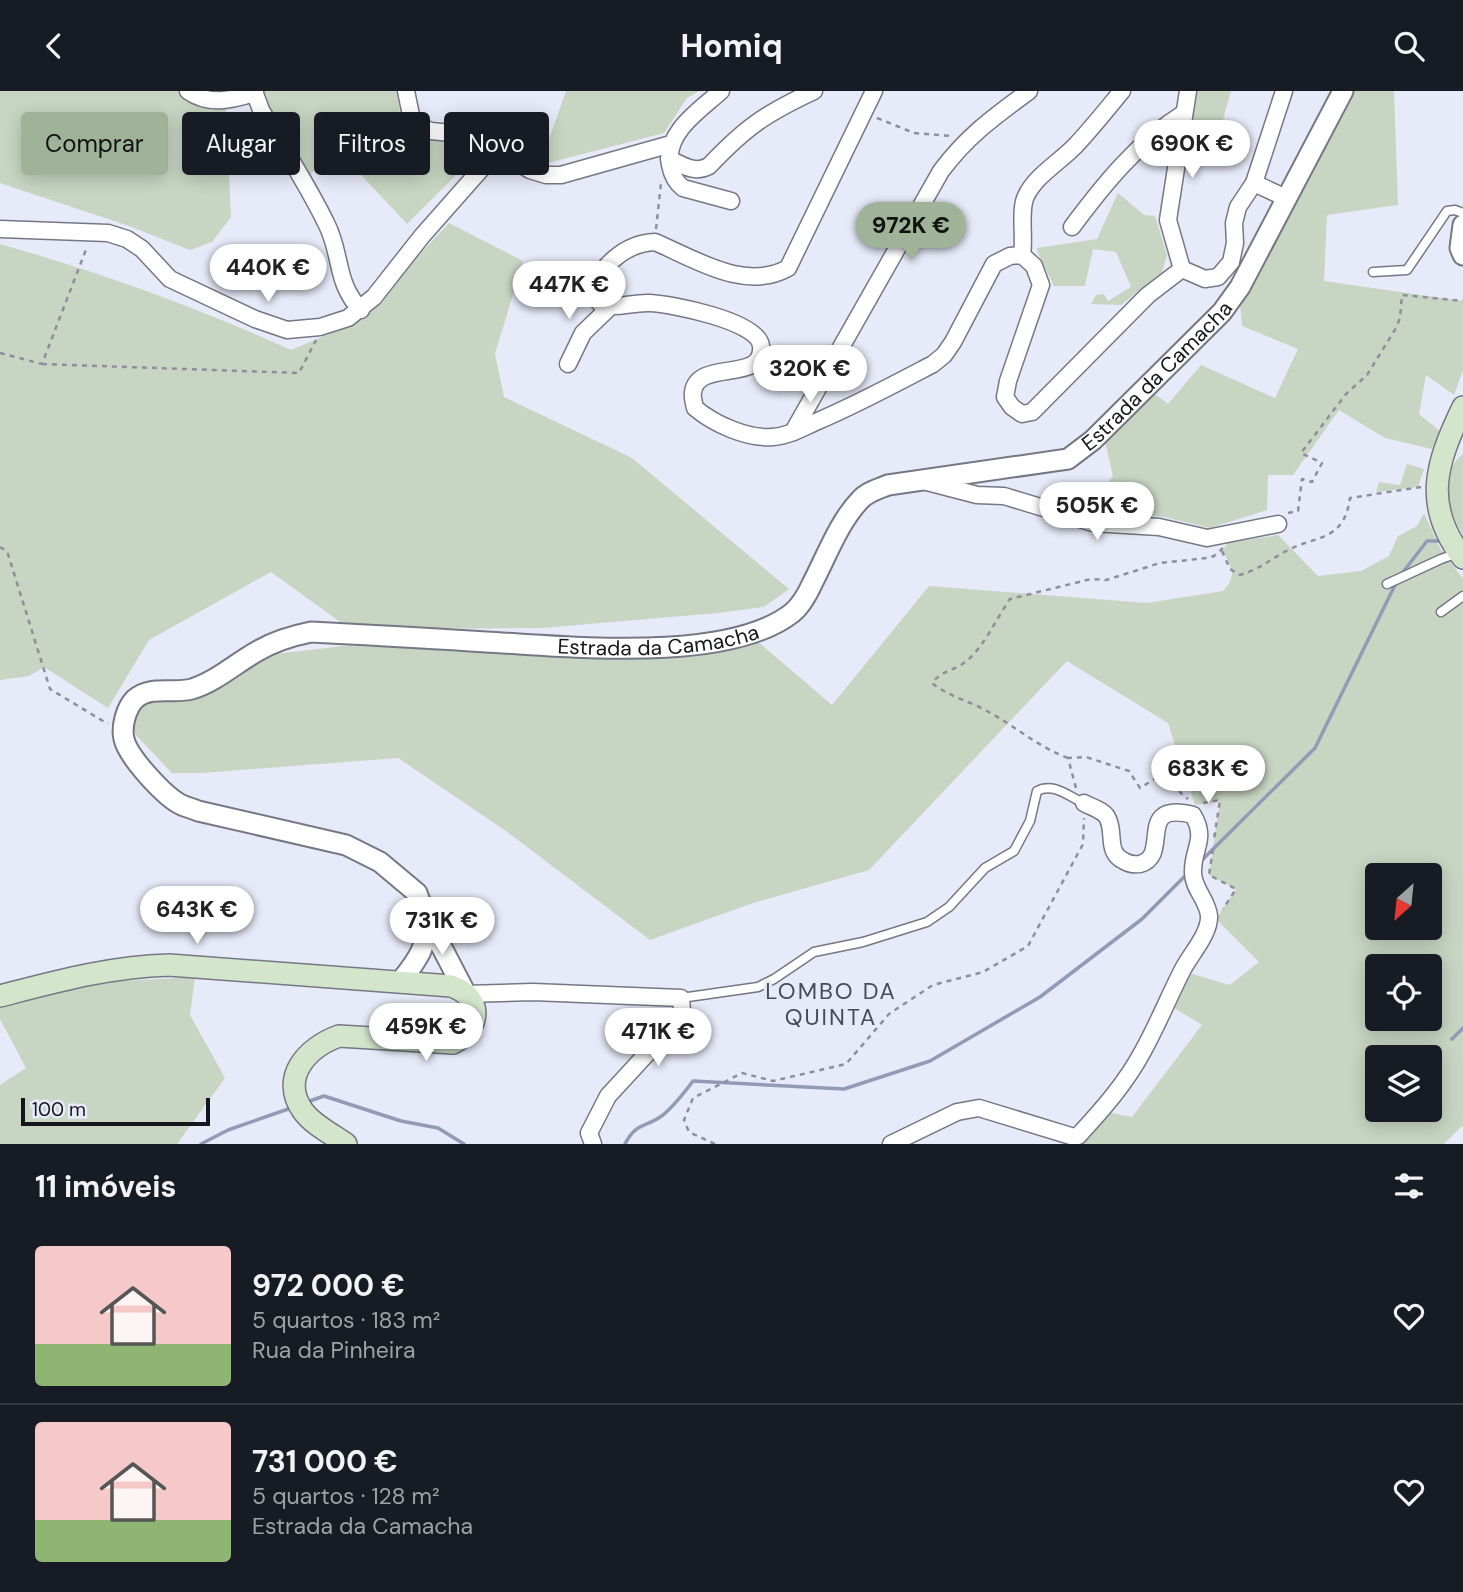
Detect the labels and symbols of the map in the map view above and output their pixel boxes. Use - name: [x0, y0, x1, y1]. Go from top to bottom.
- pin: 690K €: [1135, 120, 1249, 180]
- pin: 972K €: [854, 202, 968, 262]
- pin: 440K €: [211, 245, 325, 304]
- pin: 447K €: [512, 261, 626, 321]
- street label: Estrada da Camacha: [1076, 296, 1239, 458]
- pin: 320K €: [753, 345, 867, 405]
- pin: 505K €: [1040, 483, 1154, 542]
- street label: Estrada da Camacha: [557, 618, 763, 662]
- pin: 683K €: [1151, 745, 1265, 805]
- north arrow: [1365, 863, 1442, 940]
- pin: 643K €: [140, 887, 254, 946]
- pin: 731K €: [385, 897, 499, 957]
- district label: LOMBO DA QUINTA: [765, 976, 897, 1032]
- pin: 459K €: [369, 1003, 483, 1063]
- pin: 471K €: [601, 1009, 715, 1068]
- scale bar: [21, 1095, 210, 1127]

